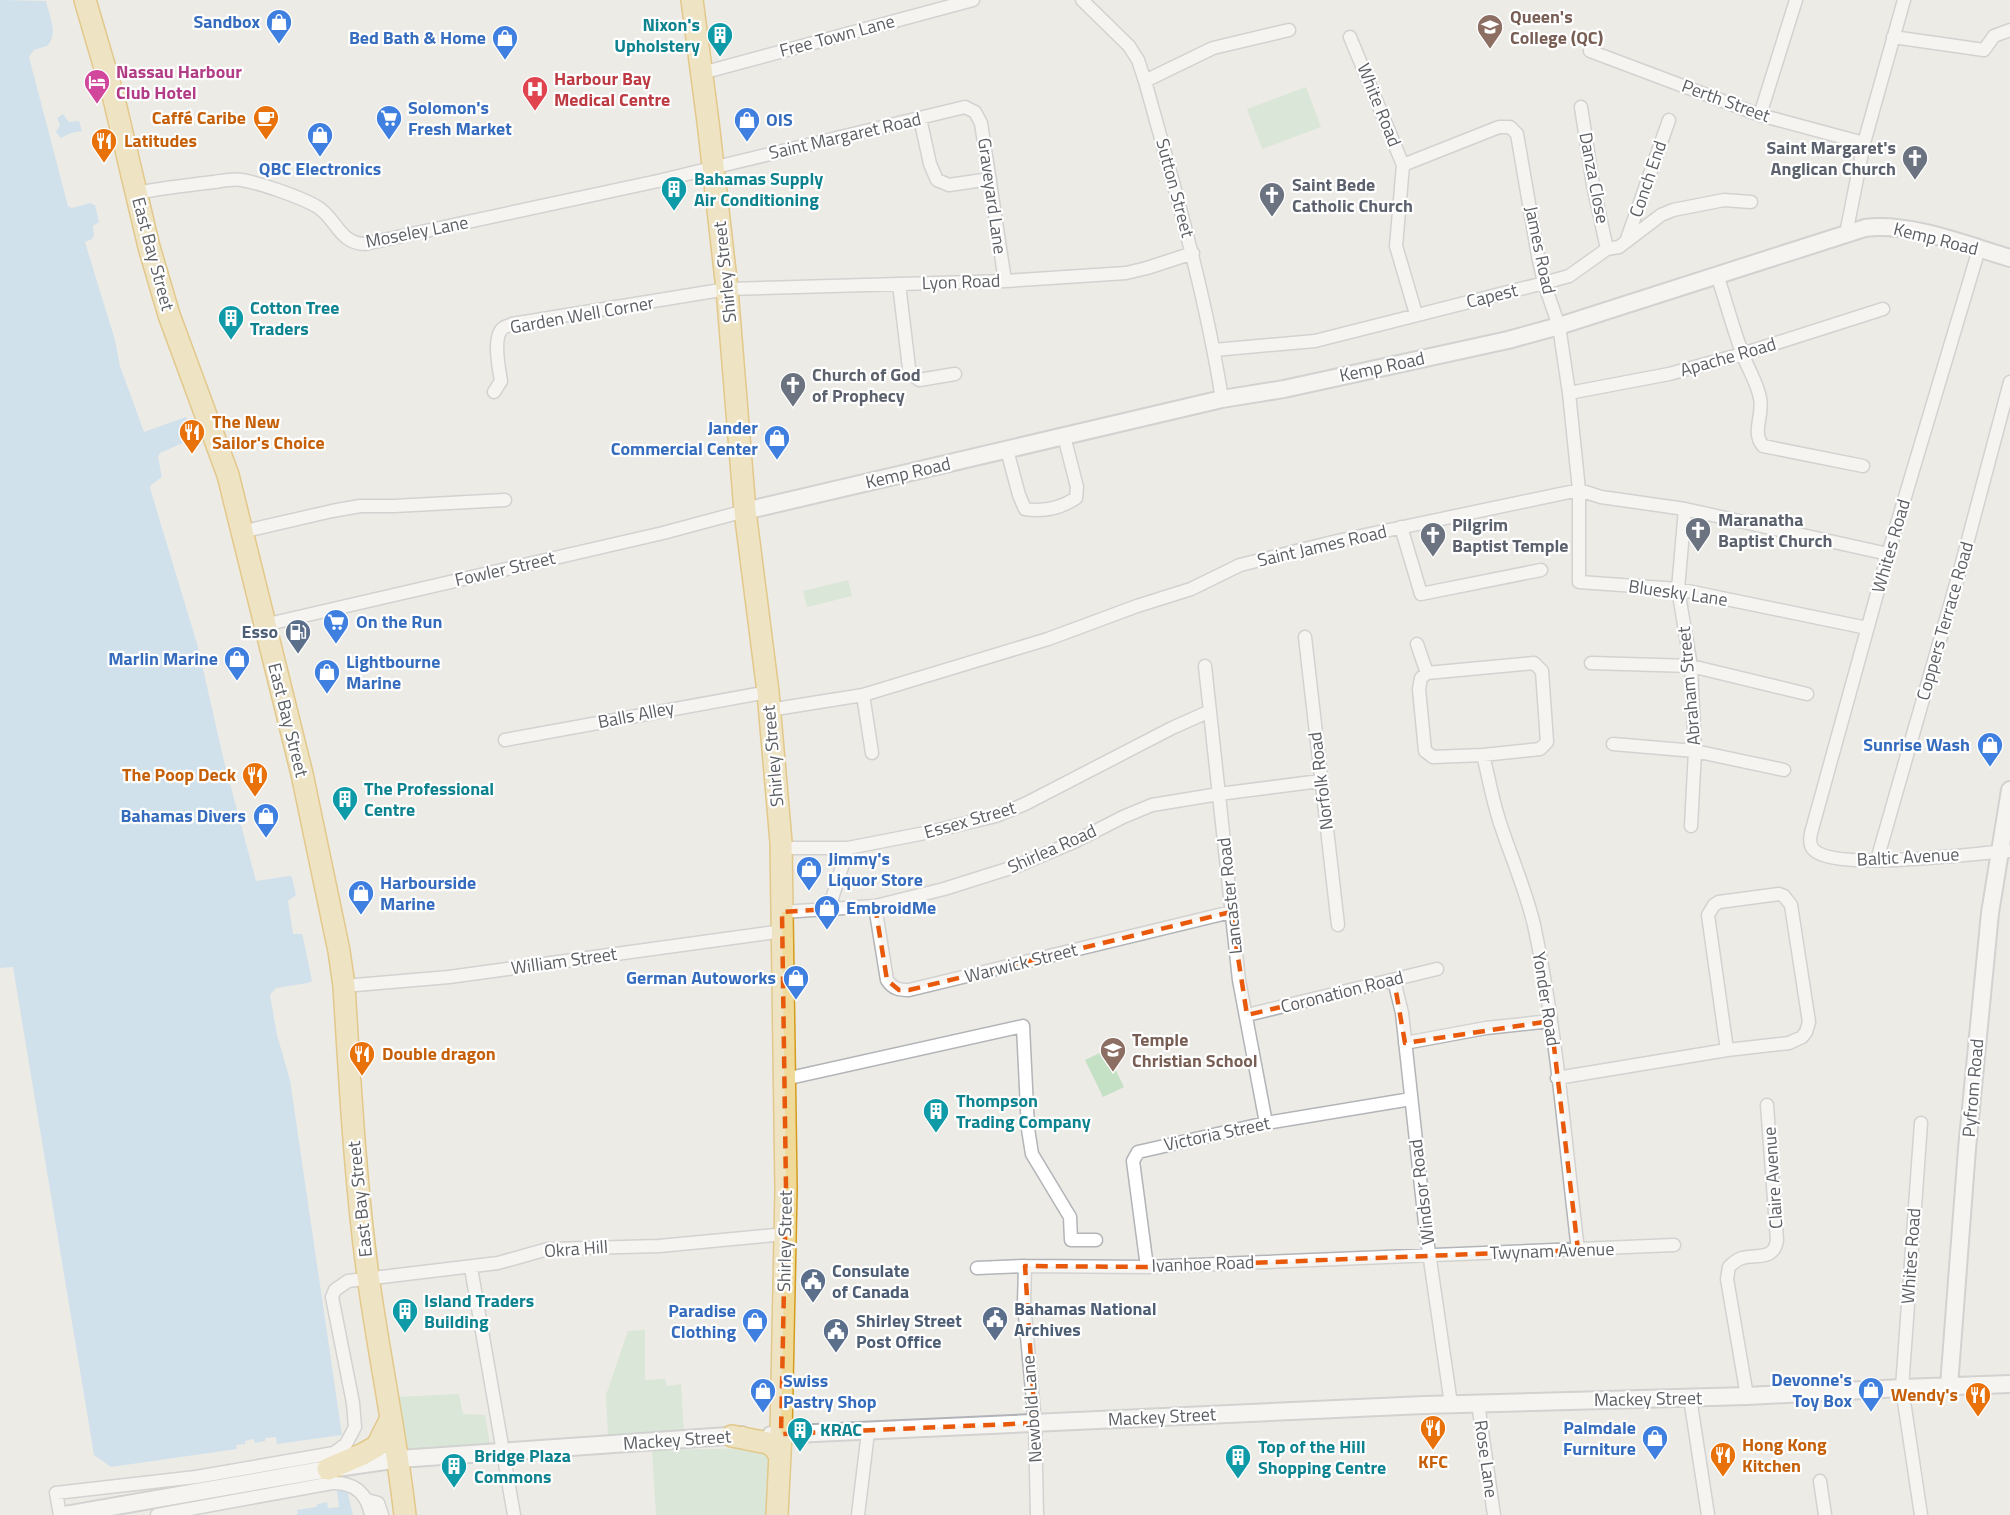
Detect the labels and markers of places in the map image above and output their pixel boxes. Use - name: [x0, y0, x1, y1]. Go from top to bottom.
- place label: Queen's College (QC): [1510, 3, 1603, 51]
- shop icon: Sandbox: [264, 7, 294, 45]
- place label: Sandbox: [193, 8, 260, 35]
- place label: Nixon's Upholstery: [614, 11, 700, 59]
- school or university icon: Queen's College (QC): [1475, 12, 1505, 50]
- building icon: Nixon's Upholstery: [705, 20, 735, 58]
- shop icon: Bed Bath & Home: [490, 23, 520, 61]
- place label: Bed Bath & Home: [349, 24, 486, 51]
- place label: Nassau Harbour Club Hotel: [116, 58, 242, 106]
- place label: Harbour Bay Medical Centre: [554, 65, 670, 113]
- hotel icon: Nassau Harbour Club Hotel: [82, 67, 112, 105]
- hospital icon: Harbour Bay Medical Centre: [520, 74, 550, 112]
- place label: Solomon's Fresh Market: [408, 94, 512, 142]
- cafe icon: Caffé Caribe: [251, 103, 281, 141]
- supermarket icon: Solomon's Fresh Market: [374, 103, 404, 141]
- place label: Caffé Caribe: [152, 104, 246, 131]
- shop icon: OIS: [732, 105, 762, 143]
- place label: OIS: [766, 106, 793, 133]
- shop icon: QBC Electronics: [305, 120, 335, 158]
- restaurant icon: Latitudes: [89, 126, 119, 164]
- place label: Latitudes: [124, 127, 197, 154]
- place label: Saint Margaret's Anglican Church: [1767, 134, 1896, 182]
- church icon: Saint Margaret's Anglican Church: [1900, 143, 1930, 181]
- place label: QBC Electronics: [259, 155, 381, 182]
- place label: Bahamas Supply Air Conditioning: [694, 165, 823, 213]
- place label: Saint Bede Catholic Church: [1292, 171, 1413, 219]
- building icon: Bahamas Supply Air Conditioning: [659, 174, 689, 212]
- church icon: Saint Bede Catholic Church: [1257, 180, 1287, 218]
- place label: Cotton Tree Traders: [250, 294, 339, 342]
- building icon: Cotton Tree Traders: [216, 303, 246, 341]
- place label: Church of God of Prophecy: [812, 361, 921, 409]
- church icon: Church of God of Prophecy: [778, 370, 808, 408]
- place label: The New Sailor's Choice: [212, 408, 325, 456]
- place label: Jander Commercial Center: [611, 414, 758, 462]
- restaurant icon: The New Sailor's Choice: [177, 417, 207, 455]
- shop icon: Jander Commercial Center: [762, 423, 792, 461]
- place label: Maranatha Baptist Church: [1718, 506, 1833, 554]
- place label: Pilgrim Baptist Temple: [1452, 511, 1569, 559]
- church icon: Maranatha Baptist Church: [1683, 515, 1713, 553]
- church icon: Pilgrim Baptist Temple: [1418, 520, 1448, 558]
- supermarket icon: On the Run: [321, 607, 351, 645]
- place label: On the Run: [356, 608, 442, 635]
- fuel station icon: Esso: [283, 617, 313, 655]
- place label: Esso: [241, 618, 278, 645]
- shop icon: Marlin Marine: [222, 644, 252, 682]
- place label: Marlin Marine: [108, 645, 218, 672]
- place label: Lightbourne Marine: [346, 648, 440, 696]
- shop icon: Lightbourne Marine: [312, 657, 342, 695]
- shop icon: Sunrise Wash: [1975, 730, 2005, 768]
- place label: Sunrise Wash: [1863, 731, 1970, 758]
- restaurant icon: The Poop Deck: [240, 760, 270, 798]
- place label: The Poop Deck: [122, 761, 237, 788]
- place label: The Professional Centre: [364, 775, 494, 823]
- building icon: The Professional Centre: [330, 784, 360, 822]
- shop icon: Bahamas Divers: [251, 801, 281, 839]
- place label: Bahamas Divers: [121, 802, 246, 829]
- place label: Jimmy's Liquor Store: [828, 845, 923, 893]
- shop icon: Jimmy's Liquor Store: [794, 854, 824, 892]
- place label: Harbourside Marine: [380, 869, 476, 917]
- shop icon: Harbourside Marine: [346, 878, 376, 916]
- shop icon: EmbroidMe: [812, 893, 842, 931]
- place label: EmbroidMe: [846, 894, 936, 921]
- shop icon: German Autoworks: [781, 963, 811, 1001]
- place label: German Autoworks: [626, 964, 776, 991]
- place label: Temple Christian School: [1132, 1026, 1258, 1074]
- school or university icon: Temple Christian School: [1098, 1035, 1128, 1073]
- restaurant icon: Double dragon: [347, 1039, 377, 1077]
- place label: Double dragon: [382, 1040, 496, 1067]
- place label: Thompson Trading Company: [956, 1087, 1091, 1135]
- building icon: Thompson Trading Company: [921, 1096, 951, 1134]
- place label: Consulate of Canada: [832, 1257, 909, 1305]
- public building icon: Consulate of Canada: [798, 1266, 828, 1304]
- place label: Island Traders Building: [424, 1287, 534, 1335]
- place label: Bahamas National Archives: [1014, 1295, 1157, 1343]
- building icon: Island Traders Building: [390, 1296, 420, 1334]
- place label: Paradise Clothing: [668, 1297, 736, 1345]
- public building icon: Bahamas National Archives: [980, 1304, 1010, 1342]
- shop icon: Paradise Clothing: [740, 1306, 770, 1344]
- place label: Shirley Street Post Office: [856, 1307, 962, 1355]
- public building icon: Shirley Street Post Office: [821, 1316, 851, 1354]
- place label: Devonne's Toy Box: [1771, 1366, 1852, 1414]
- place label: Swiss Pastry Shop: [783, 1367, 877, 1415]
- shop icon: Devonne's Toy Box: [1856, 1375, 1886, 1413]
- shop icon: Swiss Pastry Shop: [748, 1376, 778, 1414]
- restaurant icon: Wendy's: [1963, 1380, 1993, 1418]
- place label: Wendy's: [1891, 1381, 1958, 1408]
- restaurant icon: KFC: [1418, 1413, 1448, 1451]
- place label: Palmdale Furniture: [1563, 1414, 1636, 1462]
- building icon: KRAC: [785, 1415, 815, 1453]
- place label: KRAC: [820, 1416, 862, 1443]
- shop icon: Palmdale Furniture: [1640, 1423, 1670, 1461]
- place label: Hong Kong Kitchen: [1742, 1431, 1827, 1479]
- place label: Top of the Hill Shopping Centre: [1258, 1433, 1386, 1481]
- restaurant icon: Hong Kong Kitchen: [1708, 1440, 1738, 1478]
- place label: Bridge Plaza Commons: [474, 1442, 571, 1490]
- building icon: Top of the Hill Shopping Centre: [1223, 1442, 1253, 1480]
- place label: KFC: [1418, 1448, 1448, 1475]
- building icon: Bridge Plaza Commons: [439, 1451, 469, 1489]

